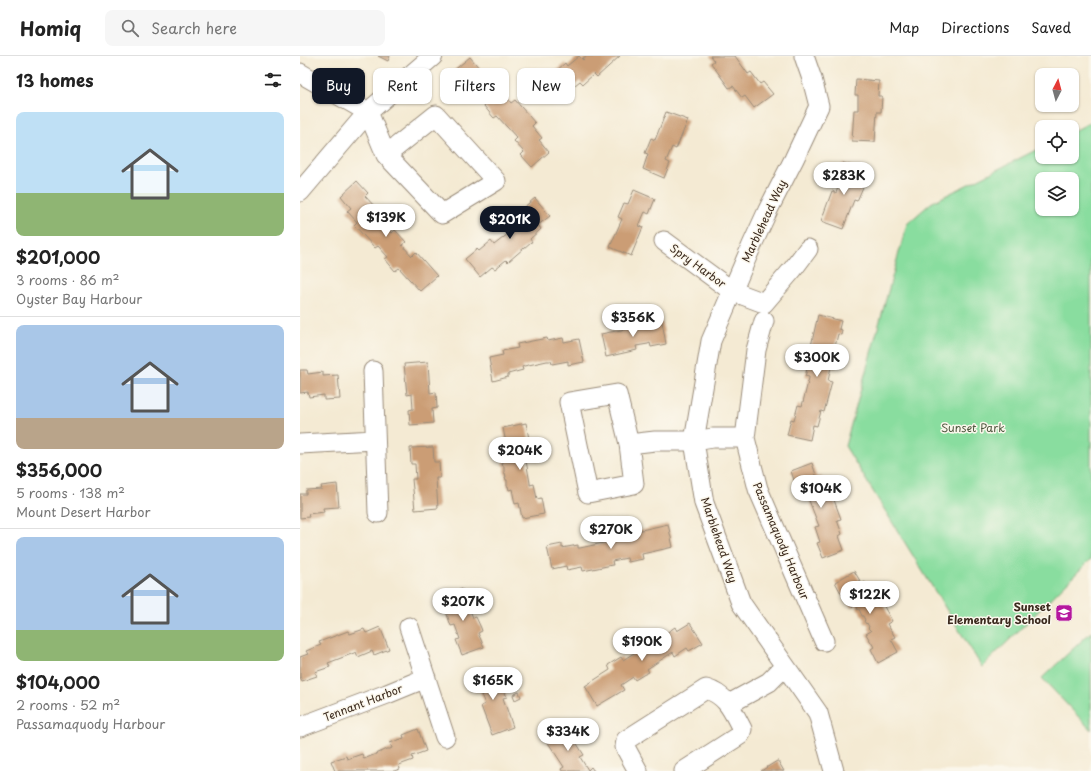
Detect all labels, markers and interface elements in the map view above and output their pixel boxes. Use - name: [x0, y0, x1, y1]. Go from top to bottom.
- search box: [105, 10, 385, 46]
- text: Homiq: [20, 14, 81, 42]
- text: Search here: [151, 16, 237, 39]
- icon: search: [119, 17, 141, 39]
- text: Map: [889, 17, 919, 38]
- text: Directions: [941, 17, 1009, 38]
- text: Saved: [1031, 17, 1071, 38]
- text: 13 homes: [16, 67, 93, 93]
- chip: Buy: [312, 68, 365, 104]
- chip: Rent: [373, 68, 432, 104]
- chip: Filters: [440, 68, 509, 104]
- chip: New: [517, 68, 575, 104]
- north arrow: [1035, 68, 1079, 112]
- map controls: [1035, 68, 1079, 216]
- icon: filters: [262, 69, 284, 91]
- button: locate: [1035, 120, 1079, 164]
- icon: home: [114, 138, 186, 210]
- pin: $283K: [816, 162, 872, 196]
- text: $283K: [822, 165, 866, 184]
- button: layers: [1035, 172, 1079, 216]
- street label: Marblehead Way: [737, 177, 790, 265]
- pin: $139K: [358, 204, 414, 238]
- pin: $201K: [482, 206, 538, 240]
- text: $139K: [366, 207, 406, 226]
- text: $201K: [489, 209, 531, 228]
- street label: Spry Harbor: [667, 239, 731, 292]
- text: $201,000: [16, 244, 100, 270]
- text: 3 rooms · 86 m²: [16, 270, 119, 289]
- text: Oyster Bay Harbour: [16, 289, 142, 308]
- pin: $356K: [605, 304, 661, 338]
- text: $356K: [611, 307, 655, 326]
- pin: $300K: [789, 344, 845, 378]
- text: $300K: [794, 347, 840, 366]
- icon: home: [114, 351, 186, 423]
- park label: Sunset Park: [941, 419, 1005, 436]
- pin: $204K: [492, 437, 548, 471]
- text: $204K: [498, 440, 542, 459]
- text: $356,000: [16, 457, 102, 483]
- pin: $104K: [793, 475, 849, 509]
- text: $104K: [800, 478, 842, 497]
- street label: Passamaquody Harbour: [749, 479, 814, 603]
- text: 5 rooms · 138 m²: [16, 483, 125, 502]
- street label: Marblehead Way: [697, 495, 742, 585]
- text: Mount Desert Harbor: [16, 502, 151, 521]
- pin: $270K: [583, 516, 639, 550]
- text: $270K: [589, 519, 633, 538]
- icon: home: [114, 563, 186, 635]
- pin: $122K: [842, 581, 898, 615]
- text: $122K: [849, 584, 891, 603]
- pin: $207K: [435, 588, 491, 622]
- text: $207K: [441, 591, 485, 610]
- place label: Sunset Elementary School: [947, 598, 1052, 628]
- school or university icon: Sunset Elementary School: [1054, 603, 1074, 623]
- pin: $190K: [614, 628, 670, 662]
- text: $190K: [622, 631, 662, 650]
- pin: $165K: [465, 667, 521, 701]
- text: $104,000: [16, 669, 100, 695]
- text: $165K: [473, 670, 514, 689]
- street label: Tennant Harbor: [321, 679, 406, 725]
- text: 2 rooms · 52 m²: [16, 695, 120, 714]
- text: Passamaquody Harbour: [16, 714, 165, 733]
- pin: $334K: [540, 718, 596, 752]
- text: $334K: [546, 721, 590, 740]

